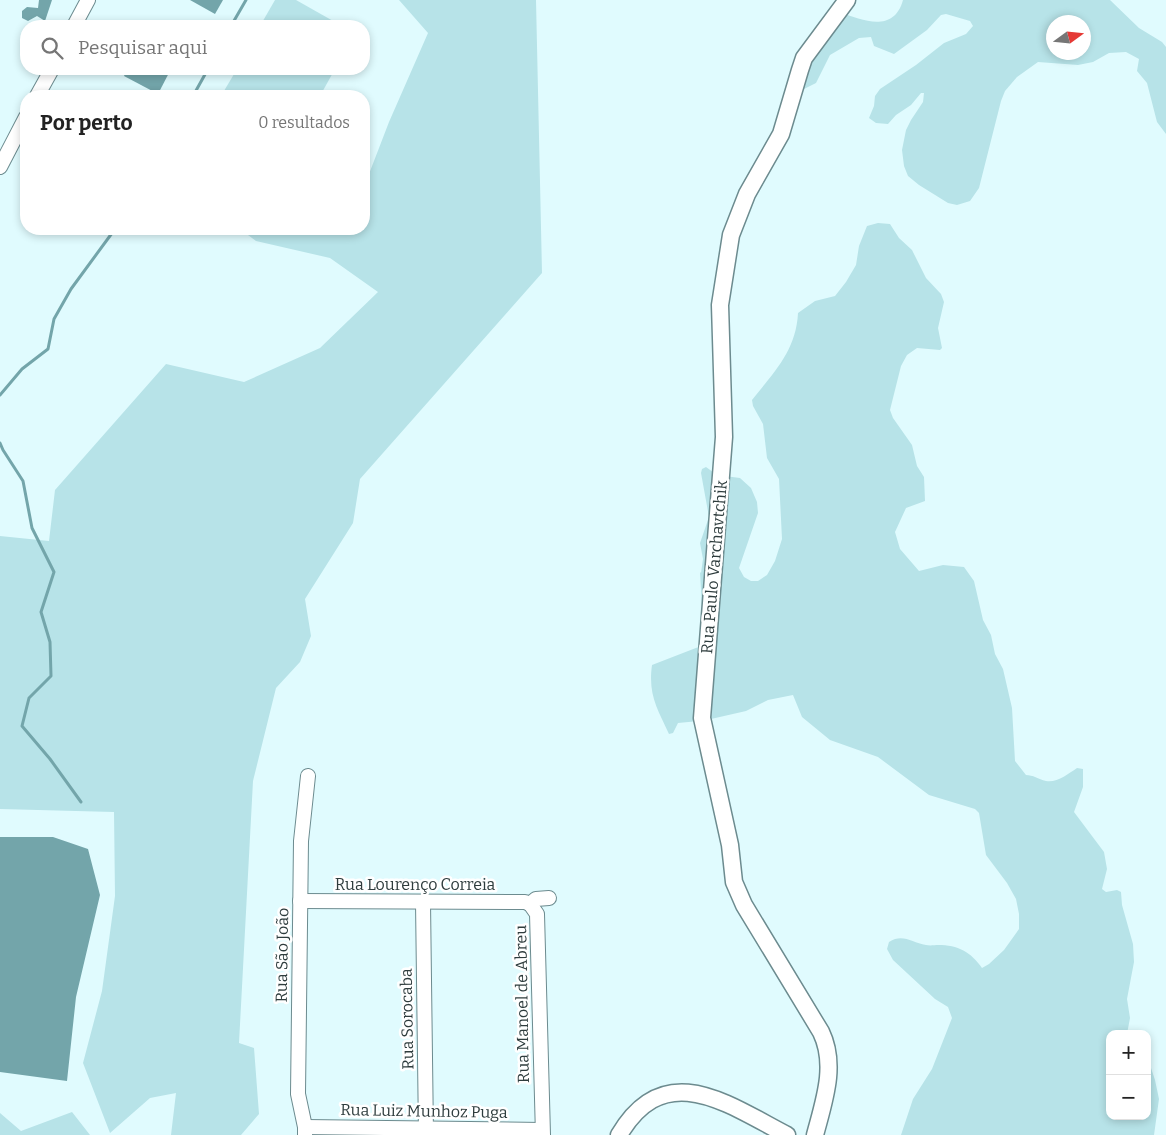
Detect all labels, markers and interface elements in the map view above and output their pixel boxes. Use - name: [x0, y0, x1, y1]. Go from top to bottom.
- north arrow: [1046, 15, 1091, 60]
- search box: [20, 20, 370, 75]
- icon: search: [38, 34, 66, 62]
- text: Pesquisar aqui: [78, 36, 207, 59]
- text: Por perto: [40, 110, 133, 136]
- text: 0 resultados: [258, 113, 350, 132]
- street label: Rua Paulo Varchavtchik: [697, 479, 731, 655]
- street label: Rua Lourenço Correia: [335, 875, 495, 894]
- street label: Rua São João: [272, 907, 292, 1003]
- street label: Rua Manoel de Abreu: [511, 925, 533, 1083]
- street label: Rua Sorocaba: [397, 968, 417, 1070]
- map controls: [1106, 1030, 1151, 1120]
- button: +: [1106, 1030, 1151, 1075]
- button: −: [1106, 1075, 1151, 1120]
- street label: Rua Luiz Munhoz Puga: [340, 1100, 508, 1122]

